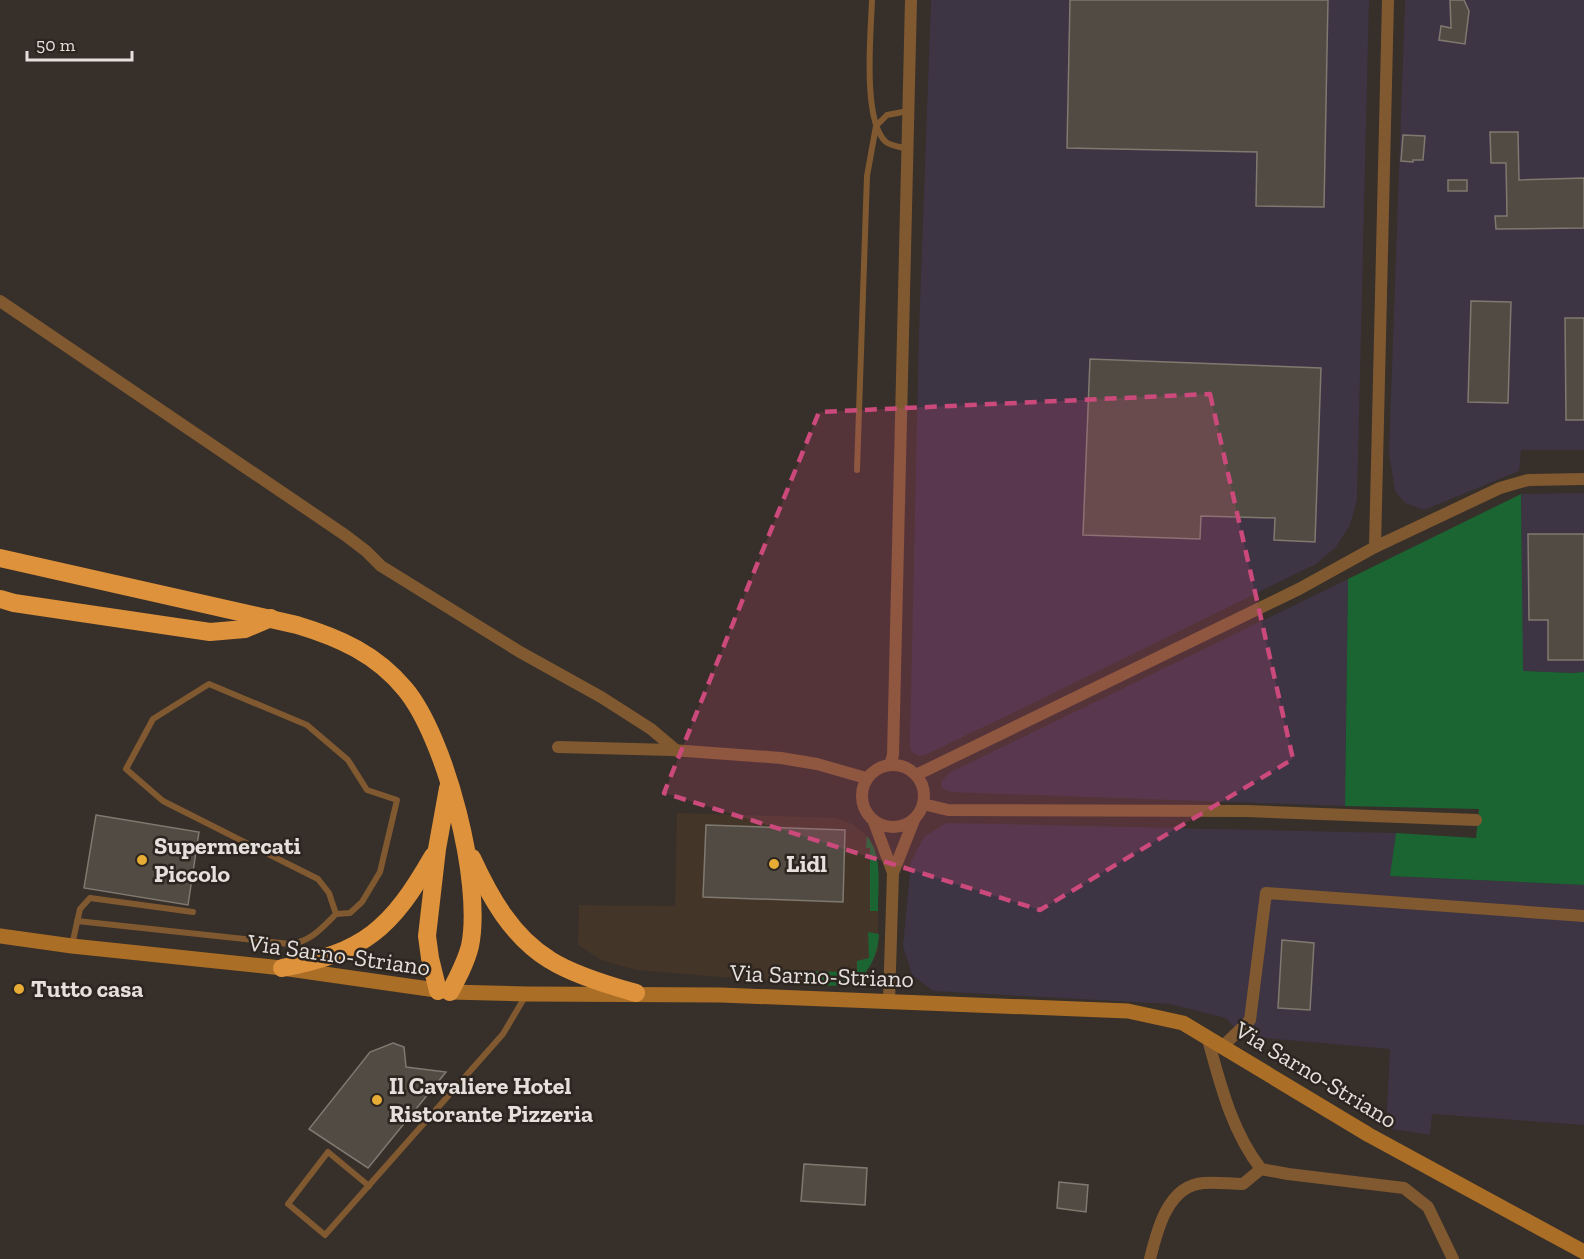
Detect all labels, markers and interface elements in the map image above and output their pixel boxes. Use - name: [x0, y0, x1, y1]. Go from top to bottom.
- scale bar: [27, 24, 132, 62]
- text: 50 m: [36, 34, 76, 56]
- place label: Supermercati Piccolo: [154, 831, 301, 888]
- place label: Lidl: [786, 849, 827, 878]
- marker: Supermercati Piccolo: [135, 853, 149, 867]
- marker: Lidl: [767, 857, 781, 871]
- street label: Via Sarno-Striano: [245, 927, 432, 982]
- street label: Via Sarno-Striano: [729, 958, 914, 993]
- place label: Tutto casa: [31, 974, 143, 1003]
- marker: Tutto casa: [12, 982, 26, 996]
- street label: Via Sarno-Striano: [1229, 1014, 1403, 1134]
- place label: Il Cavaliere Hotel Ristorante Pizzeria: [389, 1071, 593, 1128]
- marker: Il Cavaliere Hotel Ristorante Pizzeria: [370, 1093, 384, 1107]

